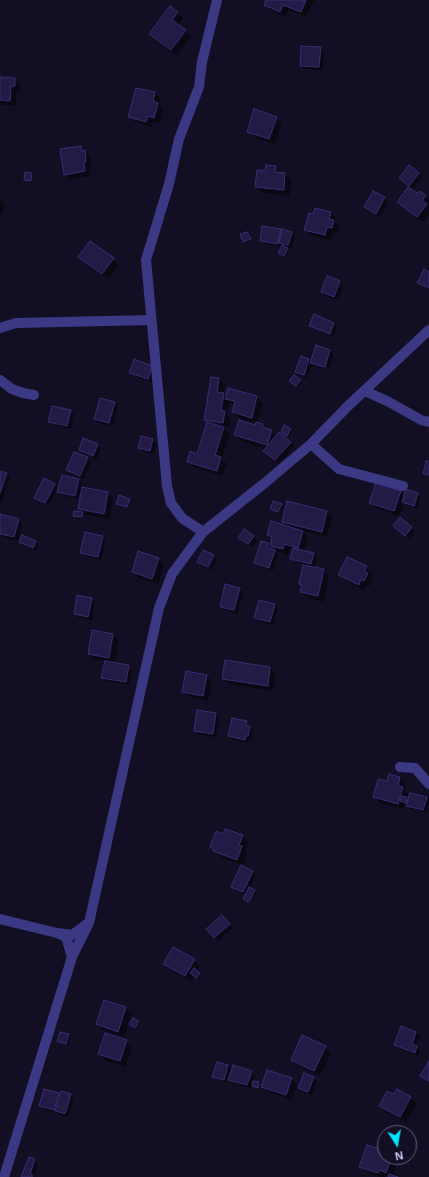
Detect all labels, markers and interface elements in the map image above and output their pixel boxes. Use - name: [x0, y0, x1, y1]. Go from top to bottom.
- north arrow: [377, 1125, 417, 1165]
- text: N: [394, 1149, 404, 1162]

